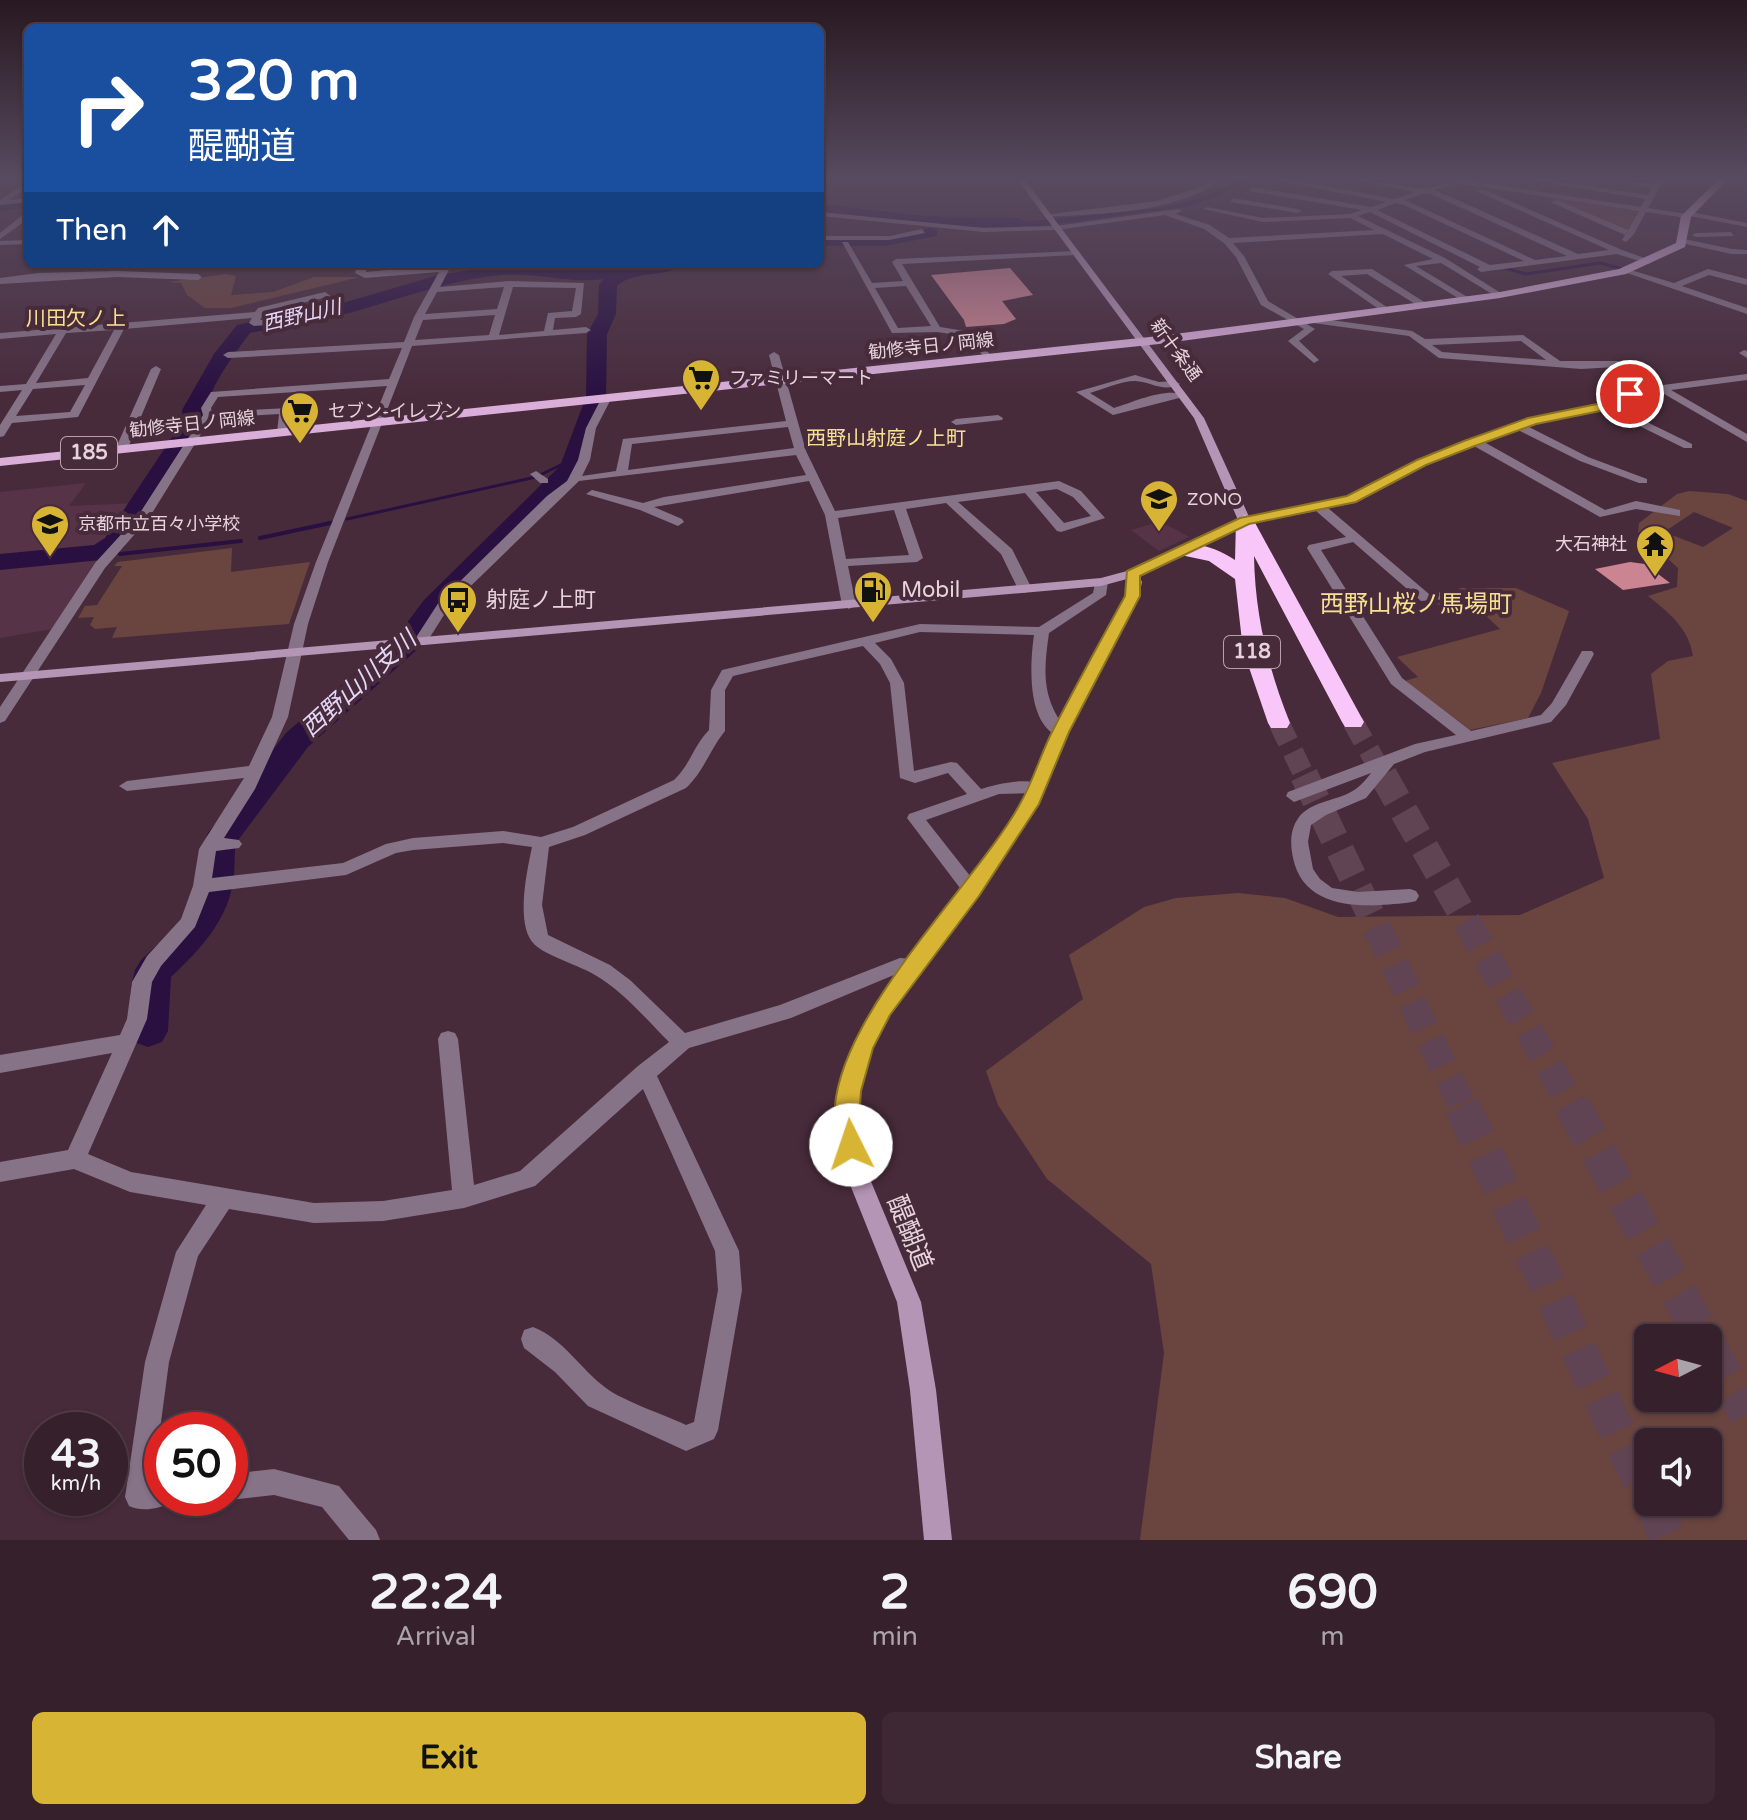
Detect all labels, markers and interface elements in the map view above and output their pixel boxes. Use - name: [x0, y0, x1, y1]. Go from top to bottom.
- text: 320 m: [188, 48, 359, 115]
- icon: right: [56, 56, 160, 160]
- text: 醍醐道: [188, 125, 296, 168]
- icon: ahead: [144, 208, 188, 252]
- text: Then: [56, 212, 128, 249]
- water label: 西野山川: [260, 295, 346, 337]
- district label: 川田欠ノ上: [26, 307, 126, 331]
- street label: 新十条通: [1146, 314, 1206, 386]
- street label: 勧修寺日ノ岡線: [867, 328, 995, 364]
- supermarket icon: ファミリーマート: [680, 357, 722, 412]
- pin: [1596, 360, 1664, 428]
- place label: ファミリーマート: [729, 367, 873, 389]
- icon: arrive: [1608, 372, 1652, 416]
- supermarket icon: セブン-イレブン: [279, 390, 321, 445]
- place label: セブン-イレブン: [328, 400, 461, 422]
- street label: 勧修寺日ノ岡線: [128, 406, 256, 442]
- district label: 西野山射庭ノ上町: [806, 427, 966, 451]
- road number: 185: [61, 437, 117, 469]
- school or university icon: ZONO: [1138, 478, 1180, 533]
- place label: ZONO: [1187, 488, 1242, 510]
- school or university icon: 京都市立百々小学校: [29, 503, 71, 558]
- place label: 京都市立百々小学校: [78, 513, 240, 535]
- temple icon: 大石神社: [1634, 523, 1676, 578]
- place label: 大石神社: [1555, 533, 1627, 555]
- fuel station icon: Mobil: [852, 569, 894, 624]
- place label: Mobil: [901, 577, 960, 603]
- bus stop icon: 射庭ノ上町: [437, 579, 479, 634]
- place label: 射庭ノ上町: [486, 587, 596, 613]
- district label: 西野山桜ノ馬場町: [1320, 590, 1512, 619]
- water label: 西野山川支川: [296, 623, 424, 743]
- road number: 118: [1224, 636, 1280, 668]
- position arrow: [809, 1103, 893, 1187]
- street label: 醍醐道: [881, 1191, 939, 1275]
- north arrow: [1634, 1324, 1722, 1412]
- map controls: [1634, 1324, 1722, 1516]
- speed limit sign: 50: [144, 1412, 248, 1516]
- button: sound: [1634, 1428, 1722, 1516]
- text: 43: [51, 1430, 101, 1478]
- text: km/h: [51, 1472, 101, 1496]
- text: 22:24: [369, 1564, 502, 1622]
- text: 2: [880, 1564, 910, 1622]
- text: 690: [1287, 1564, 1378, 1622]
- text: Arrival: [396, 1621, 476, 1652]
- text: min: [872, 1621, 918, 1652]
- text: m: [1321, 1621, 1344, 1652]
- button: Exit: [32, 1712, 866, 1804]
- button: Share: [882, 1712, 1715, 1804]

